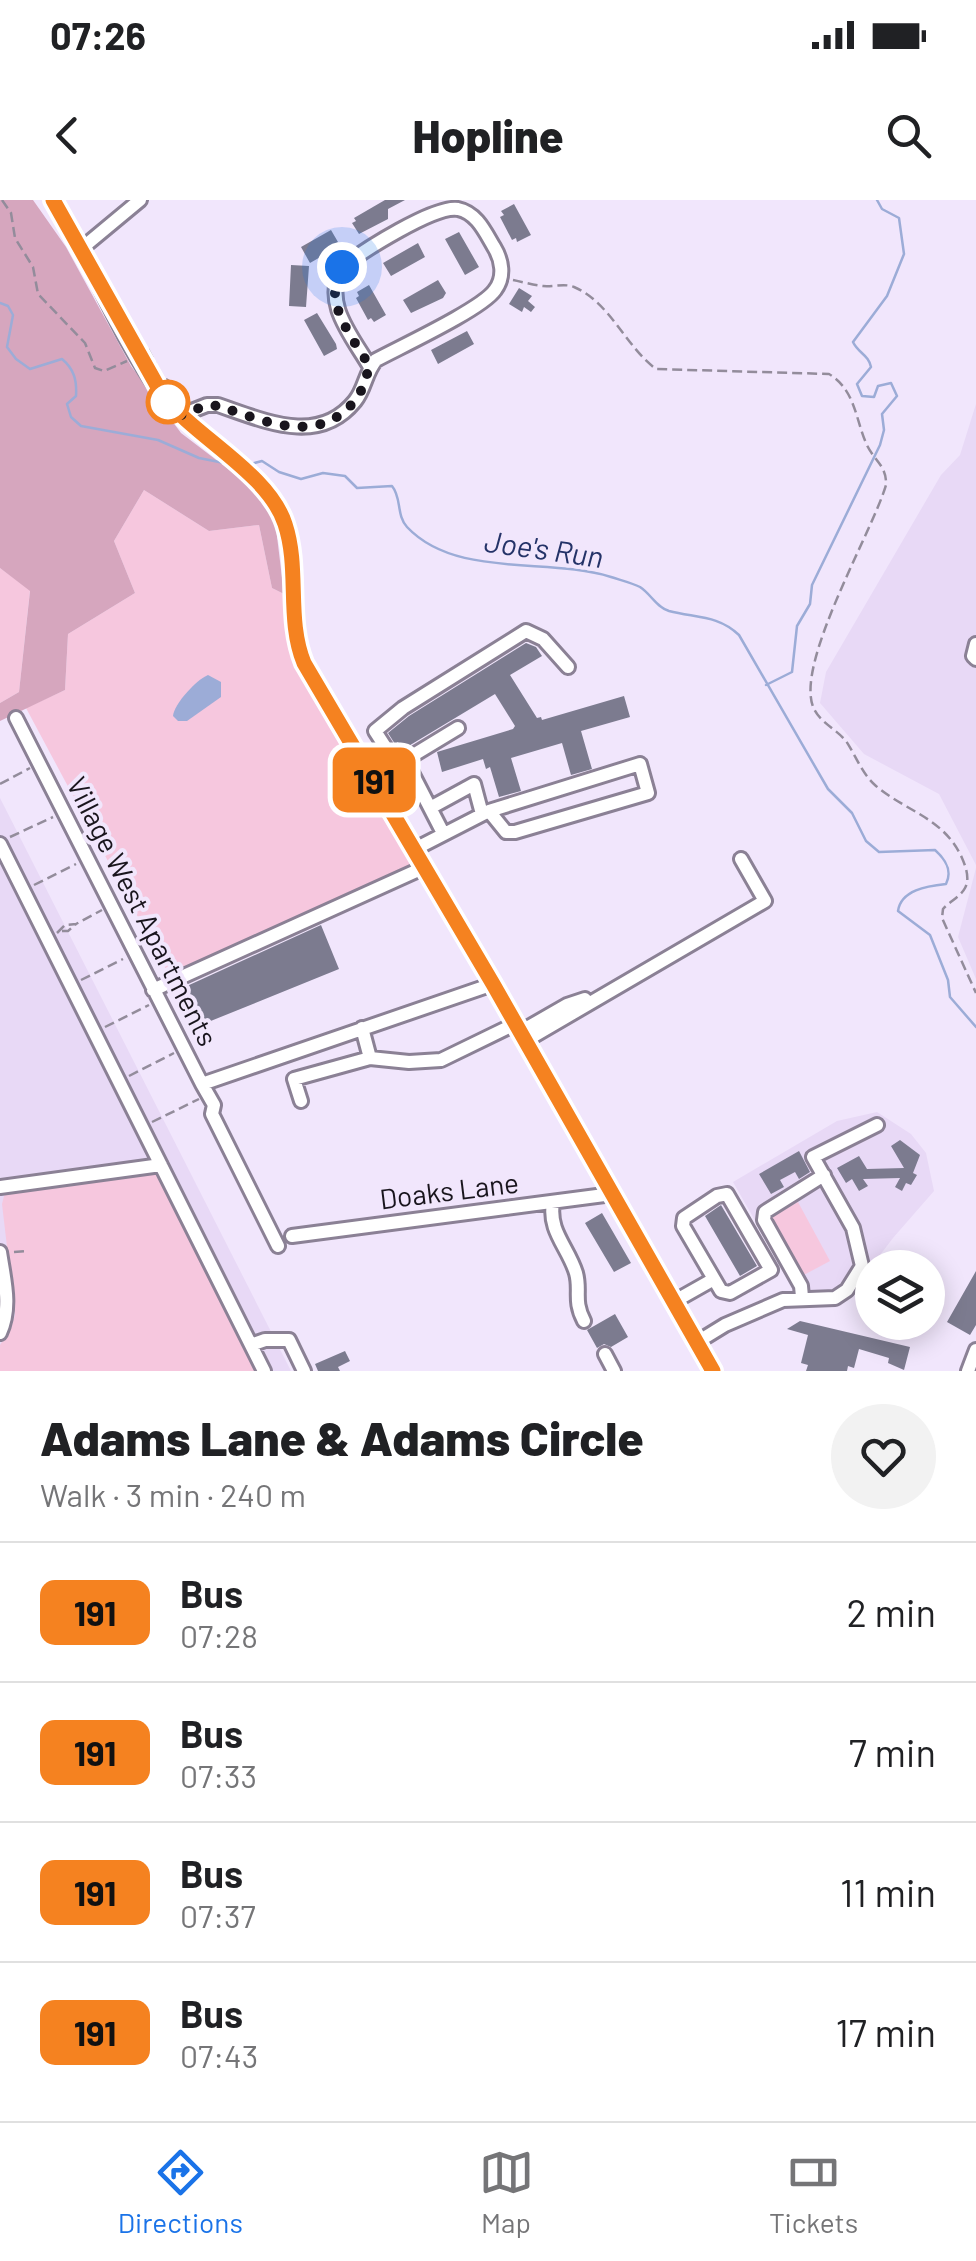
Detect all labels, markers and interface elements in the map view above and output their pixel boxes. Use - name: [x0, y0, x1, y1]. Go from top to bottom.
- text: 07:26: [50, 12, 146, 58]
- icon: back: [40, 108, 95, 163]
- text: Hopline: [413, 108, 563, 162]
- icon: search: [881, 108, 936, 163]
- your location: [317, 242, 367, 292]
- unlabelled marker: [147, 381, 189, 423]
- water label: Joe's Run: [482, 522, 606, 574]
- line badge: 191: [316, 748, 432, 812]
- text: 191: [353, 759, 395, 801]
- street label: Village West Apartments: [60, 771, 226, 1051]
- street label: Doaks Lane: [378, 1165, 520, 1215]
- map controls: [855, 1250, 945, 1340]
- button: layers: [855, 1250, 945, 1340]
- button: heart: [831, 1404, 936, 1509]
- text: Adams Lane & Adams Circle: [40, 1408, 644, 1466]
- text: Walk · 3 min · 240 m: [40, 1475, 306, 1513]
- text: Bus: [180, 1570, 243, 1616]
- text: 2 min: [846, 1589, 936, 1635]
- text: 191: [74, 1591, 116, 1633]
- text: 07:28: [180, 1616, 258, 1654]
- text: Bus: [180, 1710, 243, 1756]
- text: 7 min: [849, 1729, 936, 1775]
- text: 191: [74, 1731, 116, 1773]
- text: 07:33: [180, 1756, 257, 1794]
- text: Bus: [180, 1850, 243, 1896]
- text: 11 min: [840, 1869, 936, 1915]
- text: 191: [74, 1871, 116, 1913]
- text: 07:37: [180, 1896, 256, 1934]
- text: Bus: [180, 1990, 243, 2036]
- text: 17 min: [836, 2009, 936, 2055]
- text: 191: [74, 2011, 116, 2053]
- text: 07:43: [180, 2036, 258, 2074]
- tab: Directions: [118, 2145, 243, 2239]
- tab: Map: [479, 2145, 534, 2239]
- tab: Tickets: [769, 2145, 858, 2239]

